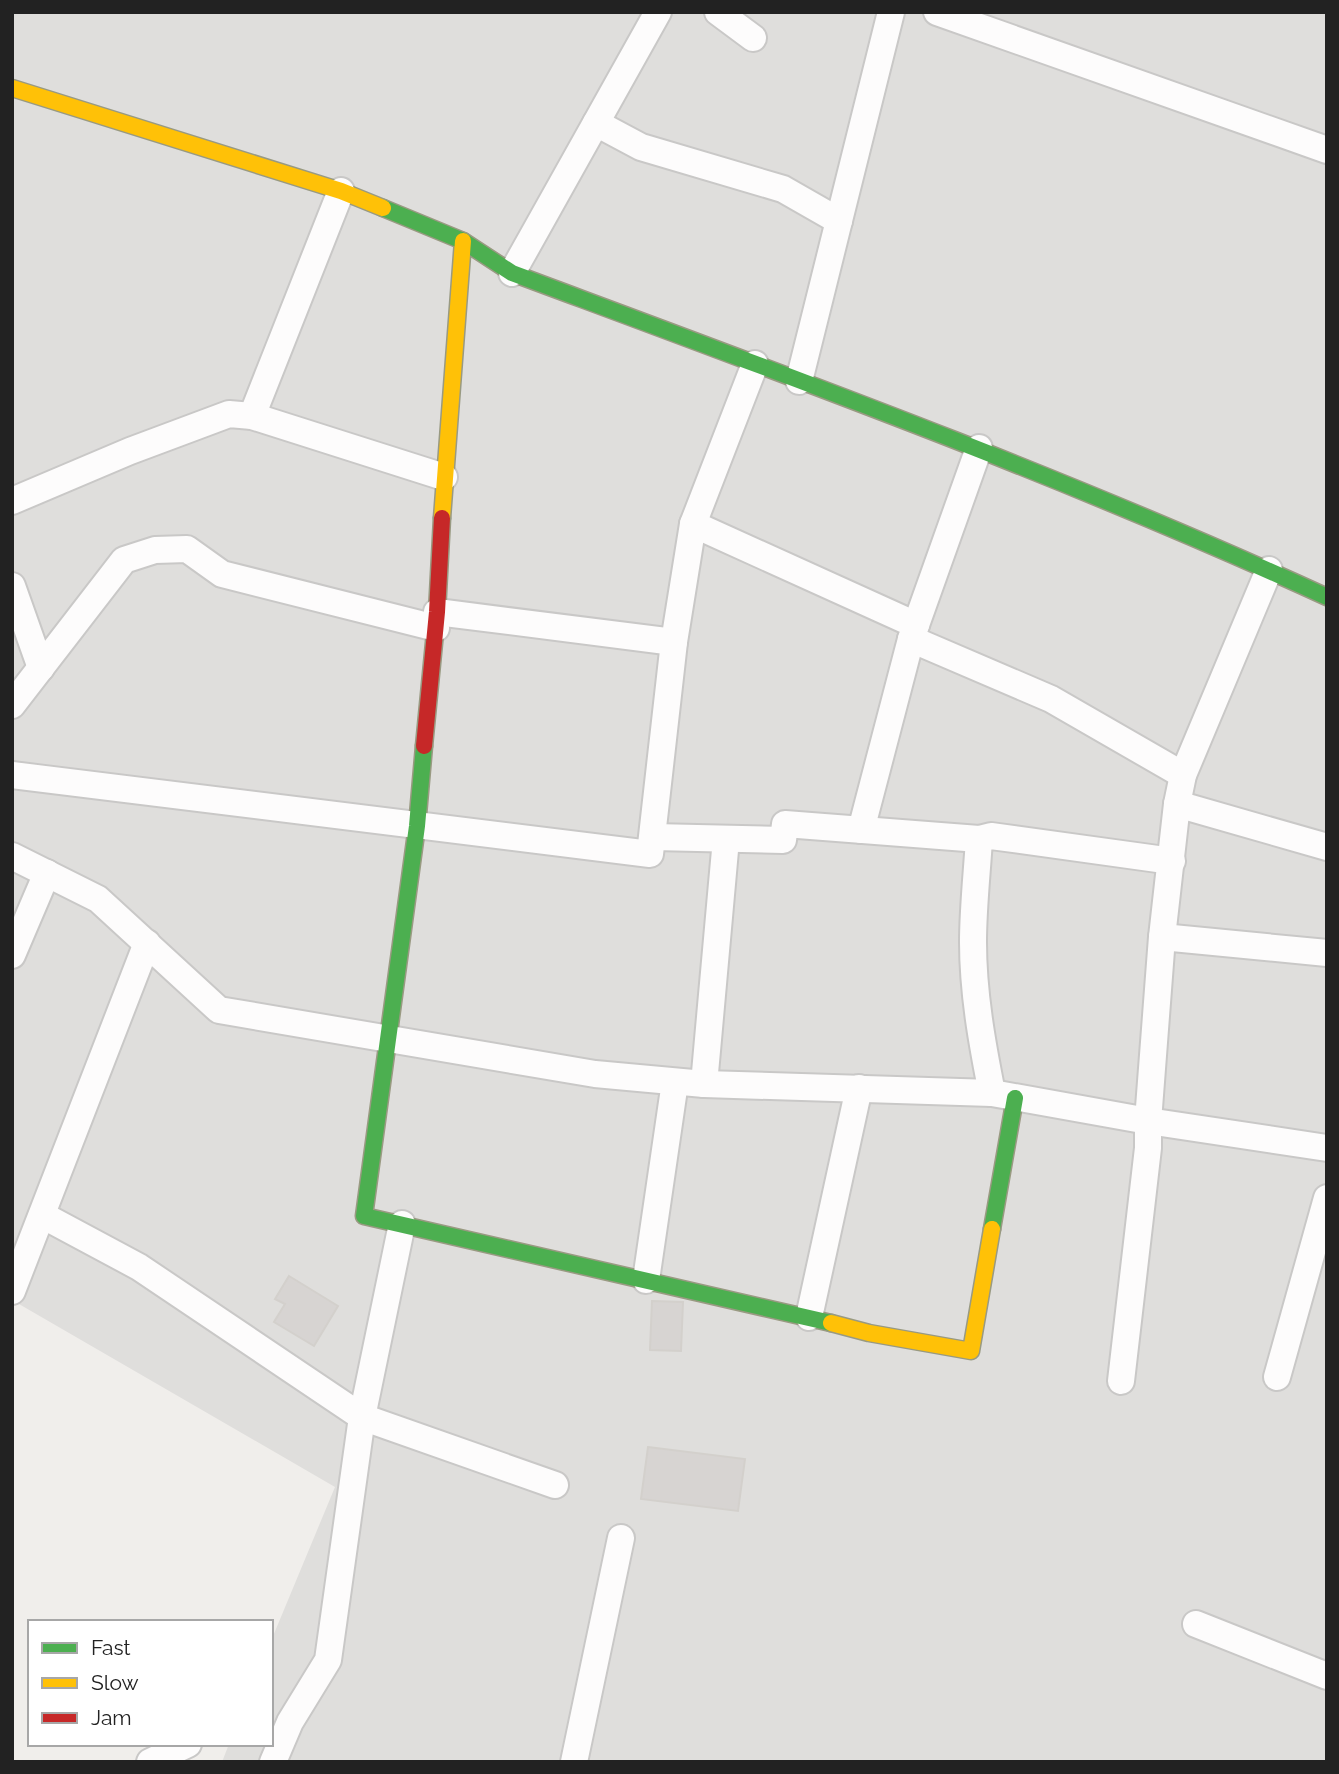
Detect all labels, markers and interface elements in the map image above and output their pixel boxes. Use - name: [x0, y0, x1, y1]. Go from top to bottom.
- legend: [28, 1620, 273, 1746]
- text: Fast: [91, 1635, 131, 1660]
- text: Slow: [91, 1670, 139, 1695]
- text: Jam: [91, 1705, 132, 1730]

